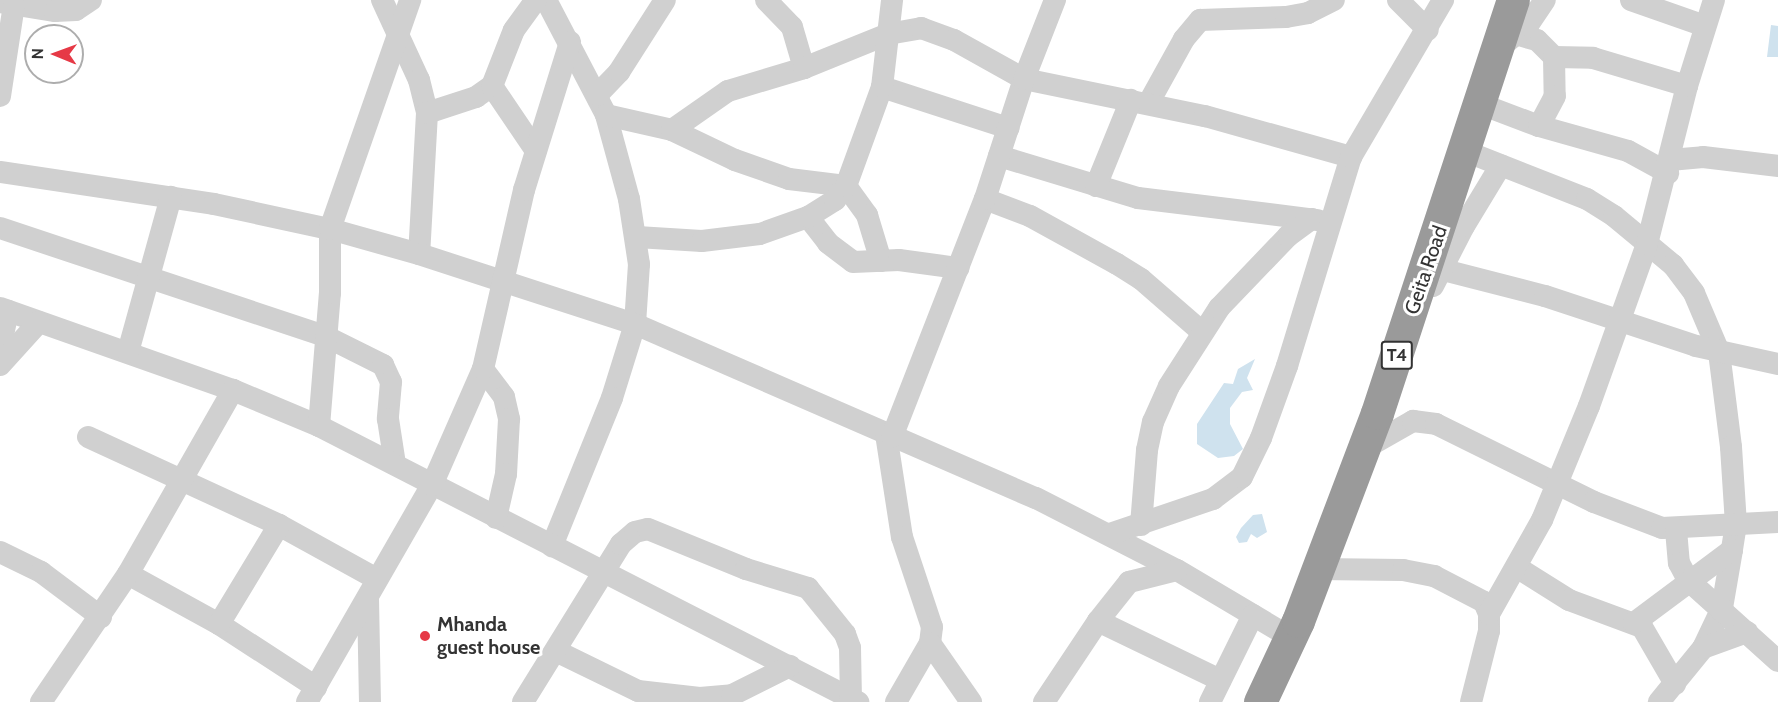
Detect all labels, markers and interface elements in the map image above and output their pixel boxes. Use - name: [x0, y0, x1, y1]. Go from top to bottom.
- north arrow: [24, 24, 84, 84]
- text: N: [28, 48, 47, 60]
- street label: Geita Road: [1400, 223, 1452, 317]
- road number: T4: [1380, 340, 1414, 370]
- place label: Mhanda guest house: [437, 612, 540, 659]
- marker: Mhanda guest house: [418, 629, 432, 643]

